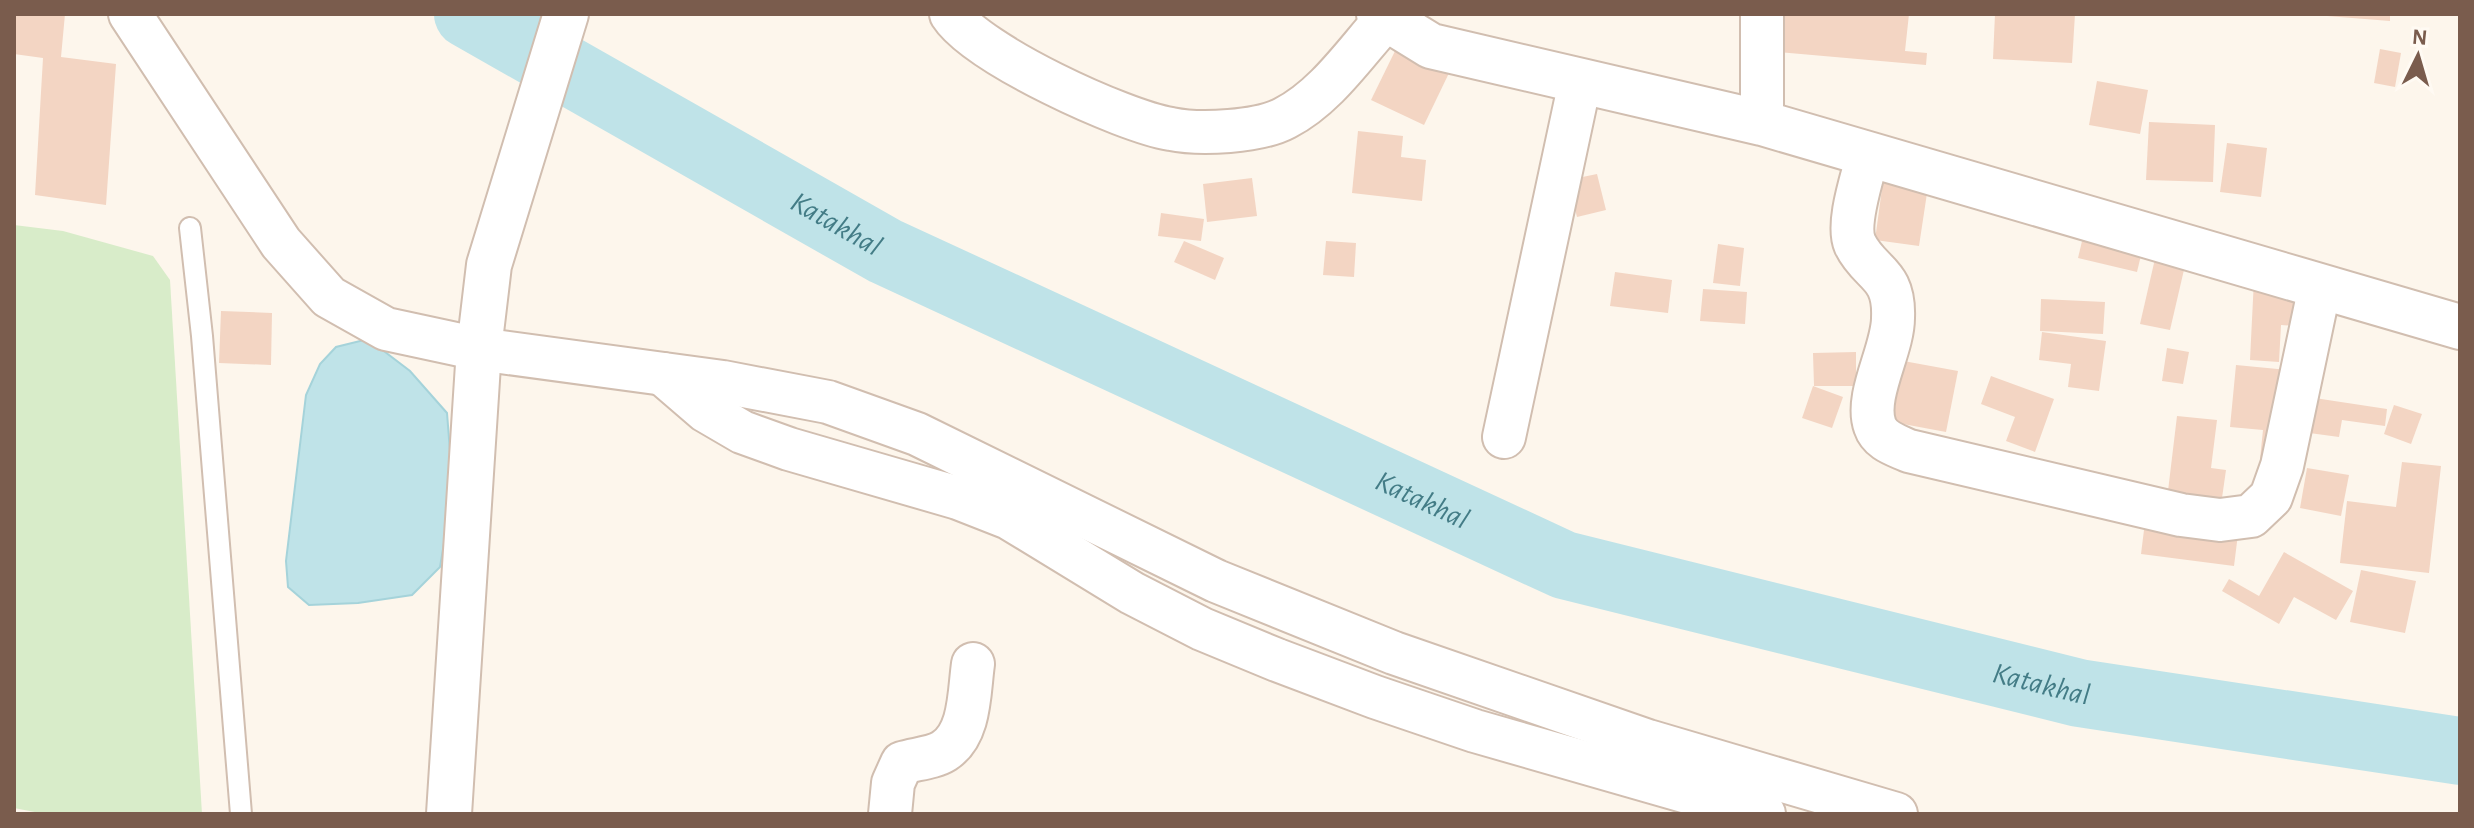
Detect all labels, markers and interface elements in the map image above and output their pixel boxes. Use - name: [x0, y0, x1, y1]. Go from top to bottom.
- north arrow: [2378, 16, 2458, 96]
- text: N: [2411, 25, 2428, 49]
- water label: Katakhal: [786, 187, 887, 262]
- water label: Katakhal: [1371, 466, 1474, 535]
- water label: Katakhal: [1990, 658, 2092, 711]

